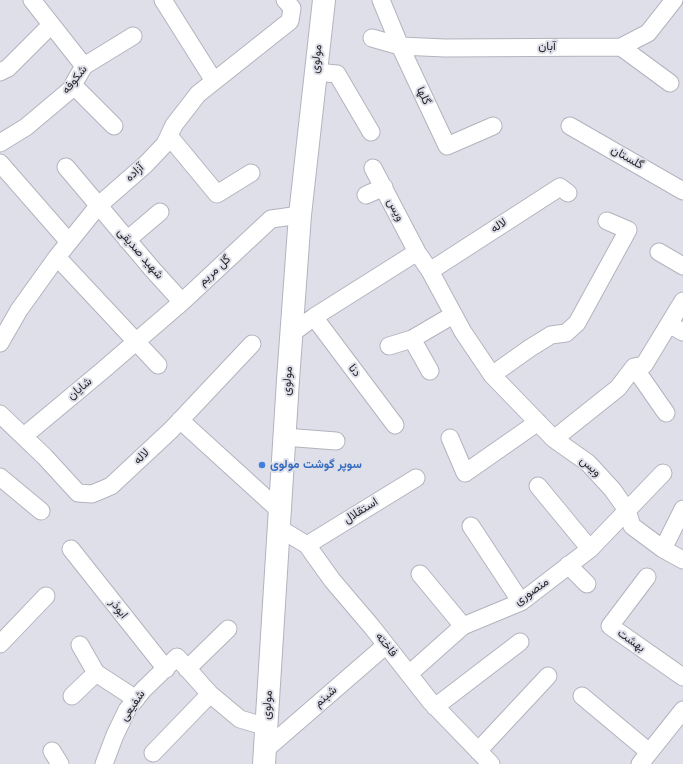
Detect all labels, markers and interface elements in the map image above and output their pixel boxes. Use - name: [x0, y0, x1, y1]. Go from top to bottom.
- street label: آبان: [538, 40, 556, 54]
- street label: مولوی: [308, 44, 326, 74]
- street label: شکوفه: [59, 63, 91, 97]
- street label: گلها: [413, 85, 433, 107]
- street label: گلستان: [608, 143, 646, 173]
- street label: آزاده: [123, 161, 147, 185]
- street label: ویس: [383, 196, 407, 224]
- street label: لاله: [488, 215, 510, 237]
- street label: شهید صدیقی: [114, 225, 166, 283]
- street label: گل مریم: [196, 252, 234, 290]
- street label: دنا: [345, 362, 363, 380]
- street label: مولوی: [280, 366, 296, 396]
- street label: شایان: [65, 375, 95, 403]
- street label: لاله: [131, 446, 153, 468]
- street label: ویس: [576, 454, 604, 480]
- place label: سوپر گوشت مولوی: [270, 458, 362, 472]
- marker: سوپر گوشت مولوی: [257, 460, 267, 470]
- street label: استقلال: [341, 495, 381, 527]
- street label: منصوری: [512, 575, 552, 609]
- street label: ابوذر: [106, 596, 130, 622]
- street label: بهشت: [614, 626, 648, 656]
- street label: فاخته: [372, 630, 400, 660]
- street label: شبنم: [312, 683, 340, 711]
- street label: شفیعی: [117, 688, 149, 724]
- street label: مولوی: [260, 690, 276, 720]

